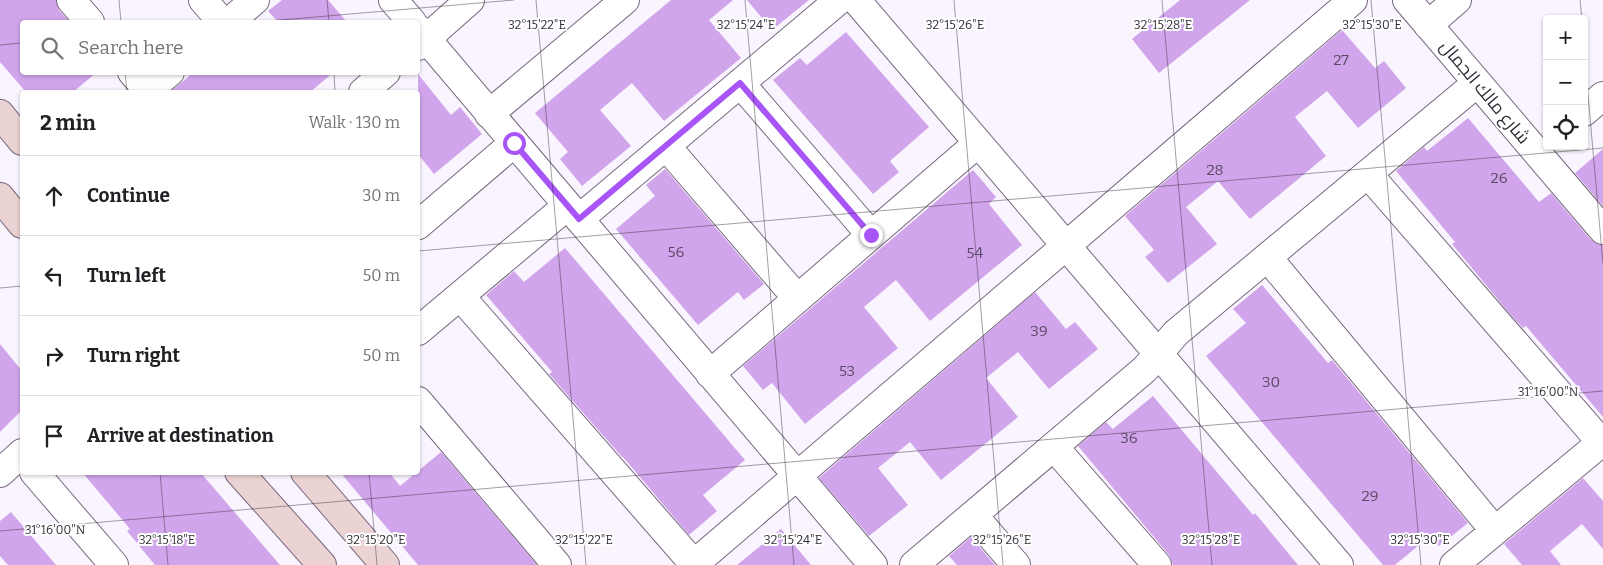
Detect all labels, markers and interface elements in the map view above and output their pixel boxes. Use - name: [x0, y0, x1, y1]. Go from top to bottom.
- map controls: [1543, 15, 1588, 150]
- button: +: [1543, 15, 1588, 60]
- text: 32°15'22"E: [508, 18, 566, 32]
- text: 32°15'24"E: [717, 18, 775, 32]
- text: 32°15'26"E: [926, 18, 984, 32]
- text: 32°15'28"E: [1134, 18, 1192, 32]
- text: 32°15'30"E: [1342, 18, 1402, 32]
- search box: [20, 20, 420, 75]
- icon: search: [38, 34, 66, 62]
- text: Search here: [78, 36, 183, 59]
- street label: شارع مالك الجمال: [1434, 36, 1535, 149]
- house number: 27: [1333, 51, 1349, 69]
- button: −: [1543, 60, 1588, 105]
- button: locate: [1543, 105, 1588, 150]
- text: 2 min: [40, 110, 96, 136]
- text: Walk · 130 m: [308, 113, 400, 132]
- route start: [503, 132, 526, 155]
- house number: 28: [1206, 161, 1224, 179]
- house number: 26: [1491, 169, 1508, 187]
- icon: ahead: [40, 182, 68, 210]
- text: Continue: [87, 184, 170, 207]
- text: 30 m: [362, 186, 400, 205]
- route end: [860, 224, 883, 247]
- house number: 56: [668, 243, 685, 261]
- house number: 54: [967, 244, 984, 262]
- icon: left: [40, 262, 68, 290]
- text: Turn left: [87, 264, 166, 287]
- text: 50 m: [363, 266, 400, 285]
- house number: 39: [1030, 322, 1048, 340]
- icon: right: [40, 342, 68, 370]
- text: Turn right: [87, 344, 180, 367]
- text: 50 m: [363, 346, 400, 365]
- house number: 53: [839, 362, 855, 380]
- house number: 30: [1262, 373, 1280, 391]
- text: 31°16'00"N: [1518, 385, 1579, 399]
- icon: arrive: [40, 422, 68, 450]
- text: Arrive at destination: [87, 424, 274, 447]
- house number: 36: [1120, 429, 1138, 447]
- house number: 29: [1362, 487, 1378, 505]
- text: 31°16'00"N: [25, 523, 86, 537]
- text: 32°15'18"E: [139, 533, 195, 547]
- text: 32°15'20"E: [346, 533, 406, 547]
- text: 32°15'22"E: [555, 533, 613, 547]
- text: 32°15'24"E: [764, 533, 822, 547]
- text: 32°15'26"E: [973, 533, 1031, 547]
- text: 32°15'28"E: [1182, 533, 1240, 547]
- text: 32°15'30"E: [1390, 533, 1450, 547]

